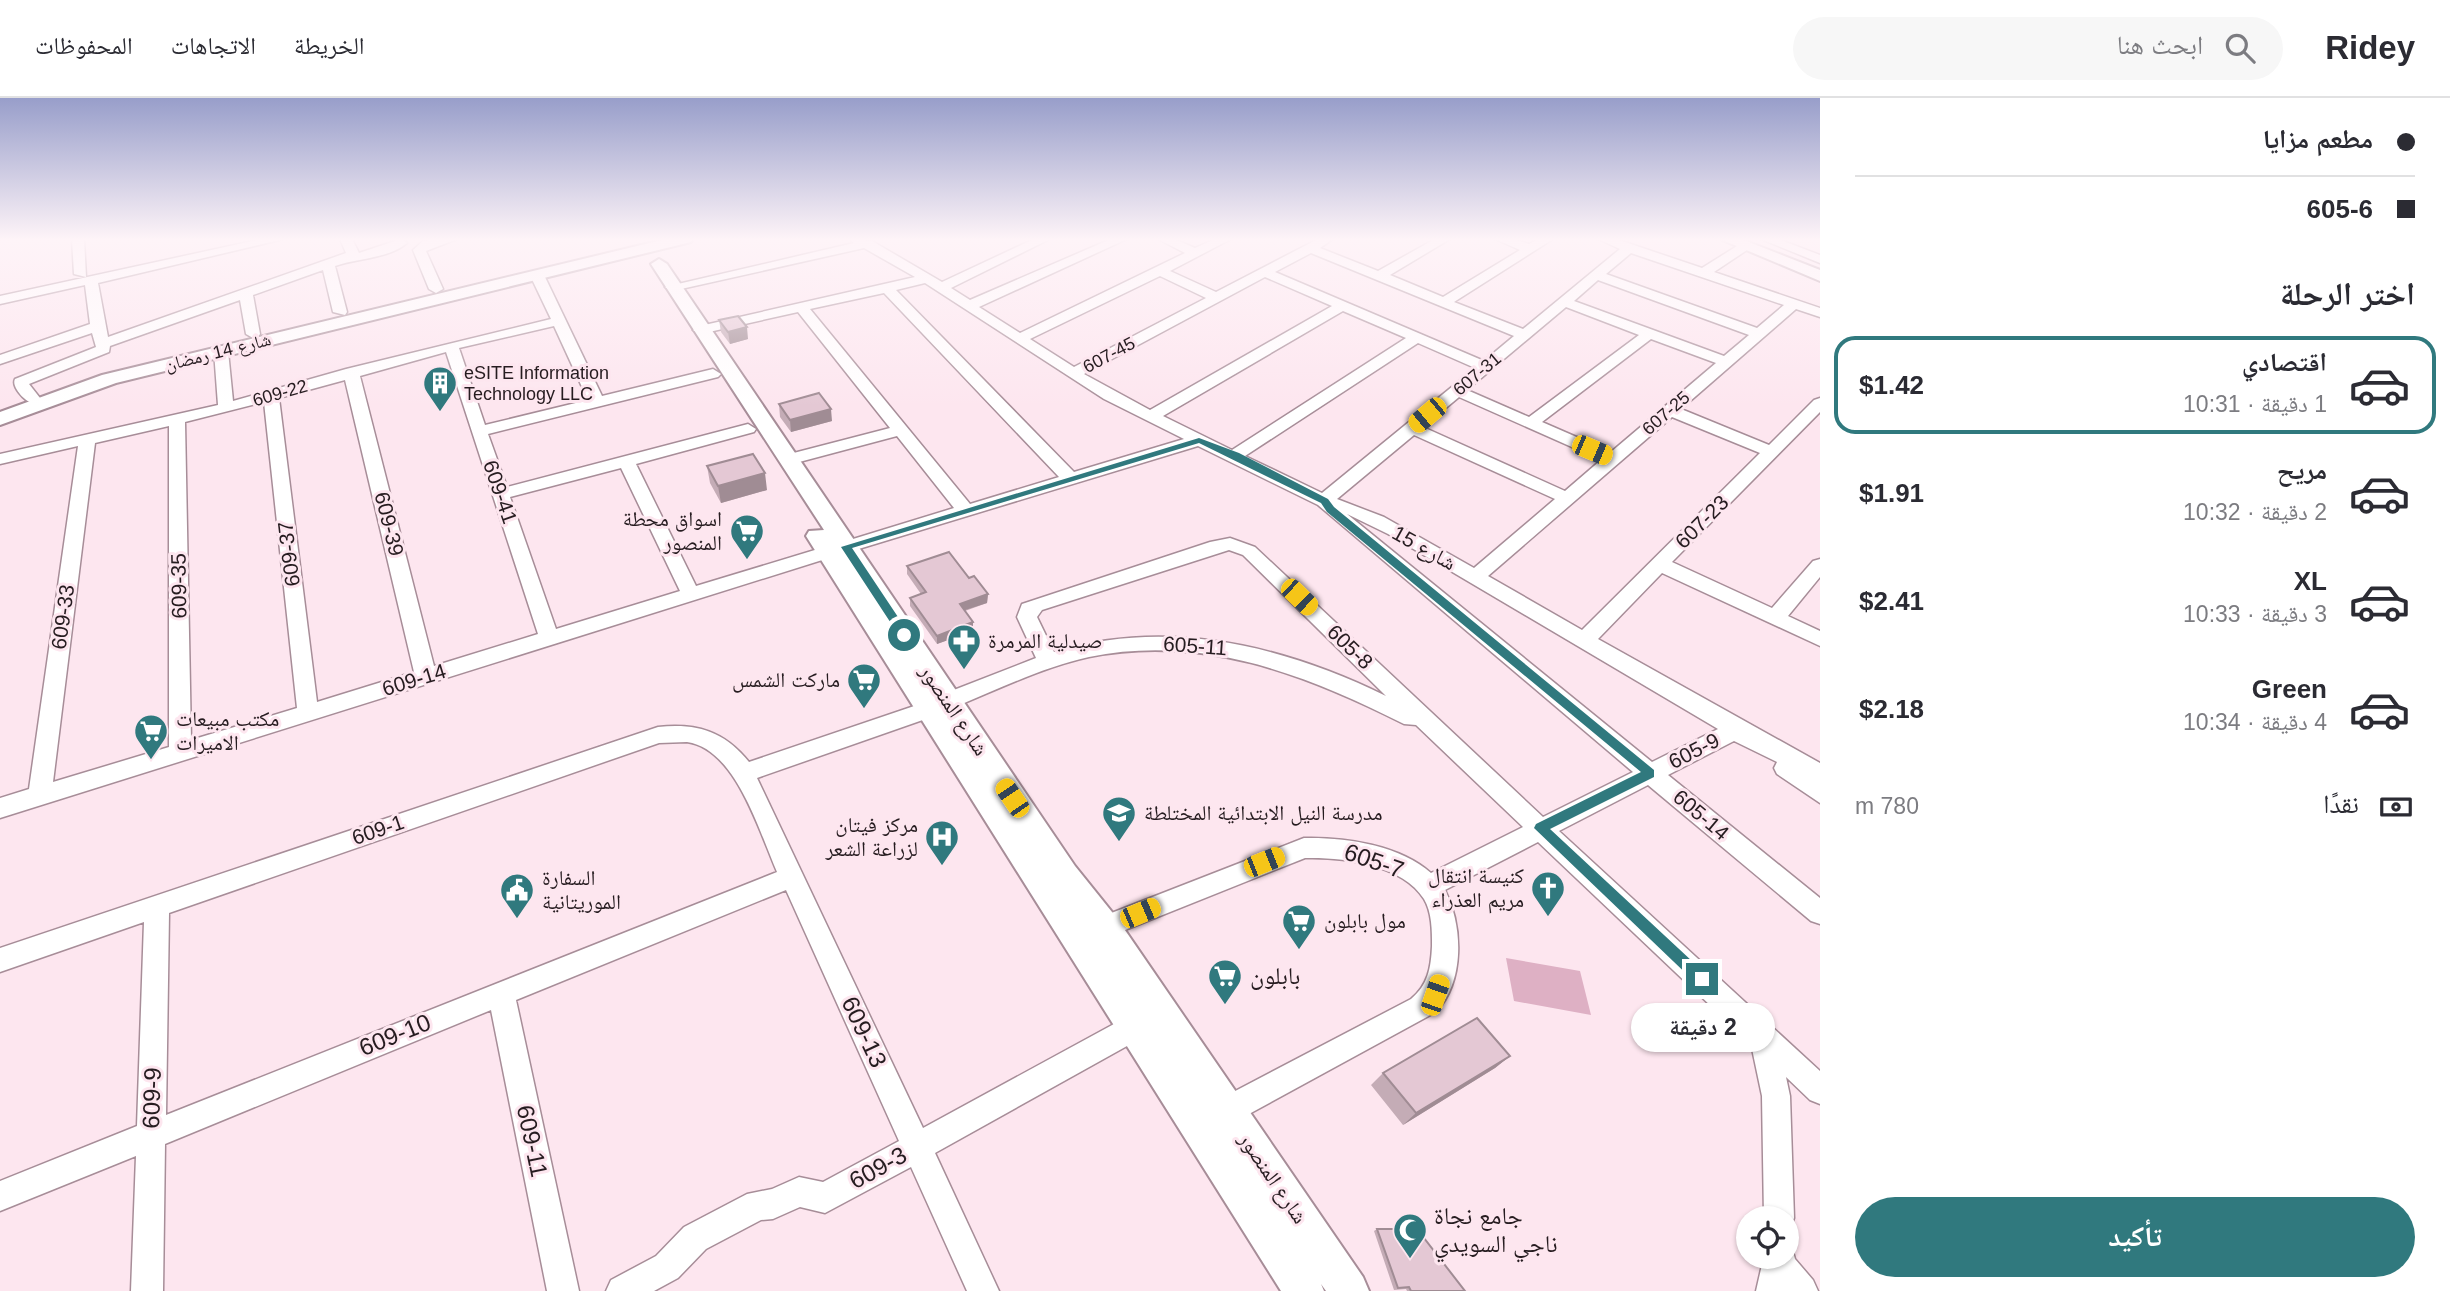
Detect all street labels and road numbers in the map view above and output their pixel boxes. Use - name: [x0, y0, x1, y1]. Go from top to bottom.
- street label: شارع 14 رمضان: [163, 329, 273, 376]
- street label: 607-45: [1080, 333, 1138, 377]
- street label: 607-31: [1449, 348, 1505, 400]
- street label: 609-22: [250, 376, 310, 410]
- street label: 607-25: [1638, 387, 1694, 439]
- street label: 609-41: [479, 457, 522, 526]
- street label: 609-39: [370, 489, 409, 558]
- street label: 607-23: [1670, 490, 1733, 553]
- street label: 609-37: [273, 520, 304, 588]
- street label: شارع 15: [1387, 521, 1460, 576]
- street label: 609-35: [166, 553, 191, 619]
- street label: 609-33: [47, 583, 78, 651]
- street label: 605-8: [1323, 620, 1378, 674]
- street label: 605-11: [1162, 632, 1228, 659]
- street label: 609-14: [379, 659, 449, 700]
- street label: شارع المنصور: [914, 659, 993, 761]
- street label: 605-9: [1665, 728, 1723, 773]
- street label: 605-14: [1669, 785, 1734, 845]
- street label: 609-1: [349, 810, 407, 849]
- street label: 605-7: [1341, 838, 1408, 883]
- street label: 609-13: [836, 992, 892, 1071]
- street label: 609-10: [355, 1008, 435, 1061]
- street label: 609-9: [137, 1067, 166, 1129]
- street label: 609-11: [512, 1102, 553, 1179]
- street label: شارع المنصور: [1233, 1127, 1312, 1229]
- street label: 609-3: [844, 1141, 911, 1194]

